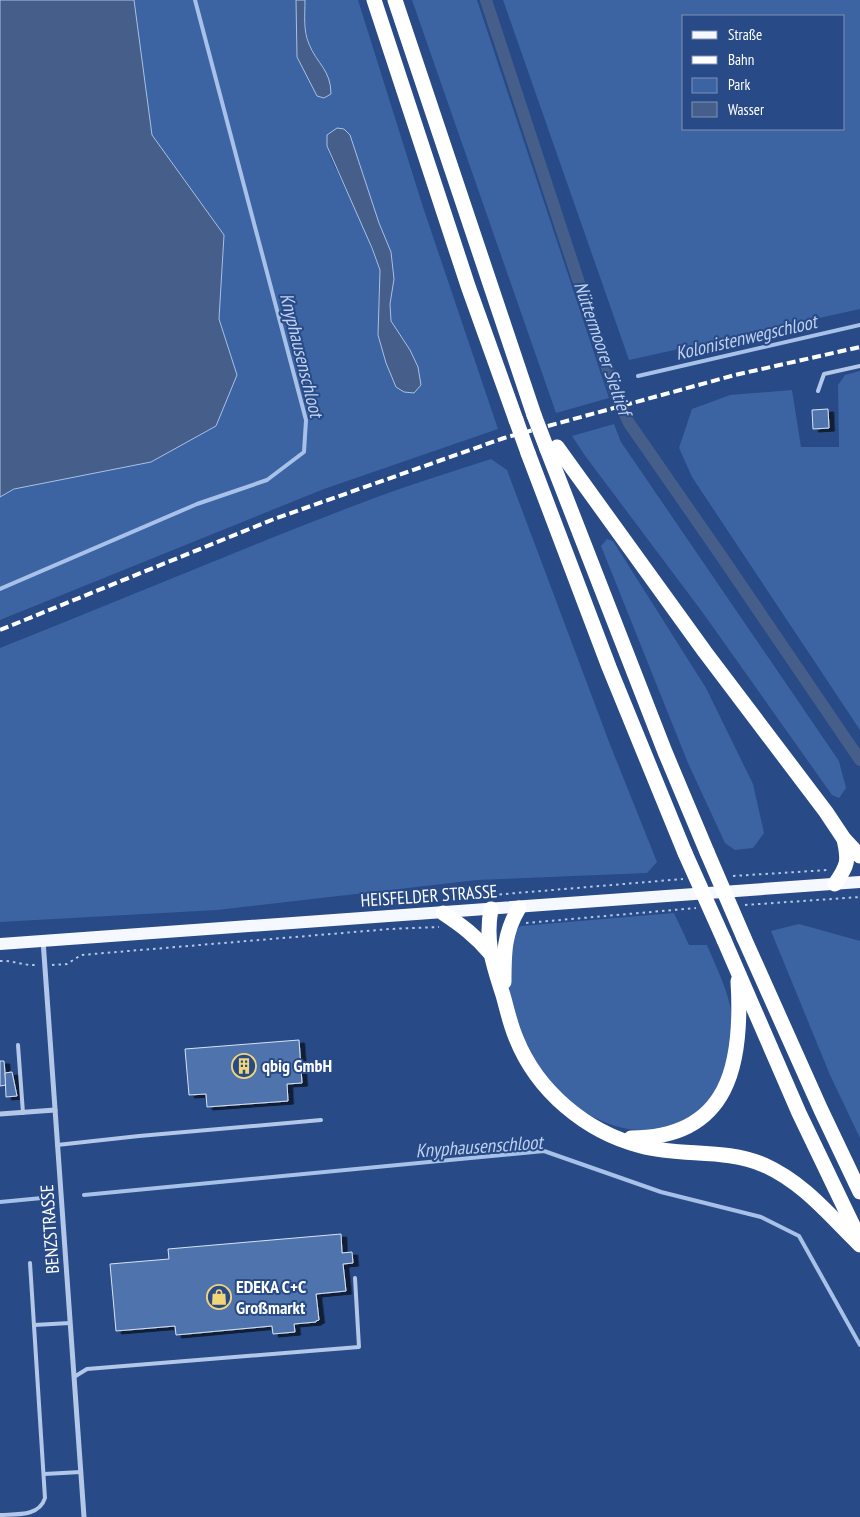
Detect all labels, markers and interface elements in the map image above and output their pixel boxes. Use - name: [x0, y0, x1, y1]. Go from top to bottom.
- legend: [682, 15, 845, 130]
- text: Straße: [728, 25, 762, 44]
- text: Bahn: [728, 50, 754, 69]
- text: Park: [728, 75, 750, 94]
- text: Wasser: [728, 100, 765, 119]
- water label: Nüttermoorer Sieltief: [569, 278, 638, 422]
- water label: Knyphausenschloot: [275, 290, 330, 422]
- water label: Kolonistenwegschloot: [673, 308, 822, 365]
- street label: HEISFELDER STRASSE: [360, 879, 498, 912]
- building icon: qbig GmbH: [231, 1053, 257, 1079]
- place label: qbig GmbH: [262, 1054, 332, 1077]
- water label: Knyphausenschloot: [415, 1129, 546, 1162]
- street label: BENZSTRASSE: [35, 1184, 64, 1274]
- place label: EDEKA C+C Großmarkt: [236, 1275, 306, 1319]
- shop icon: EDEKA C+C Großmarkt: [206, 1284, 232, 1310]

